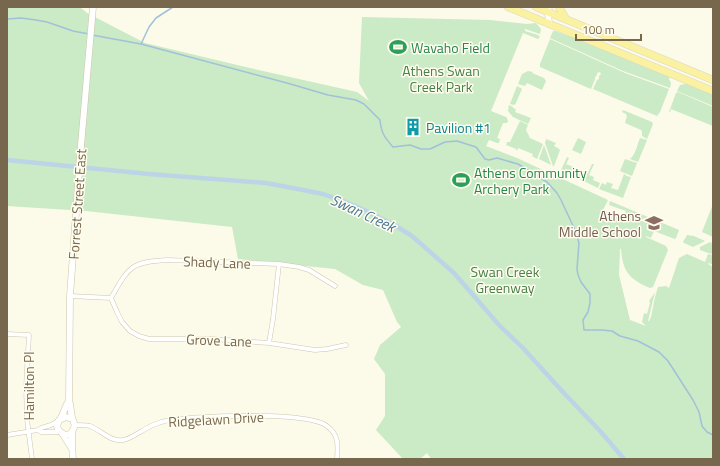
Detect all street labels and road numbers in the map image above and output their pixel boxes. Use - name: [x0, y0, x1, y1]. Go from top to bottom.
- street label: Forrest Street East: [63, 148, 91, 260]
- street label: Shady Lane: [183, 250, 251, 274]
- street label: Grove Lane: [186, 328, 252, 352]
- street label: Hamilton Pl: [18, 352, 39, 420]
- street label: Ridgelawn Drive: [168, 406, 264, 432]

